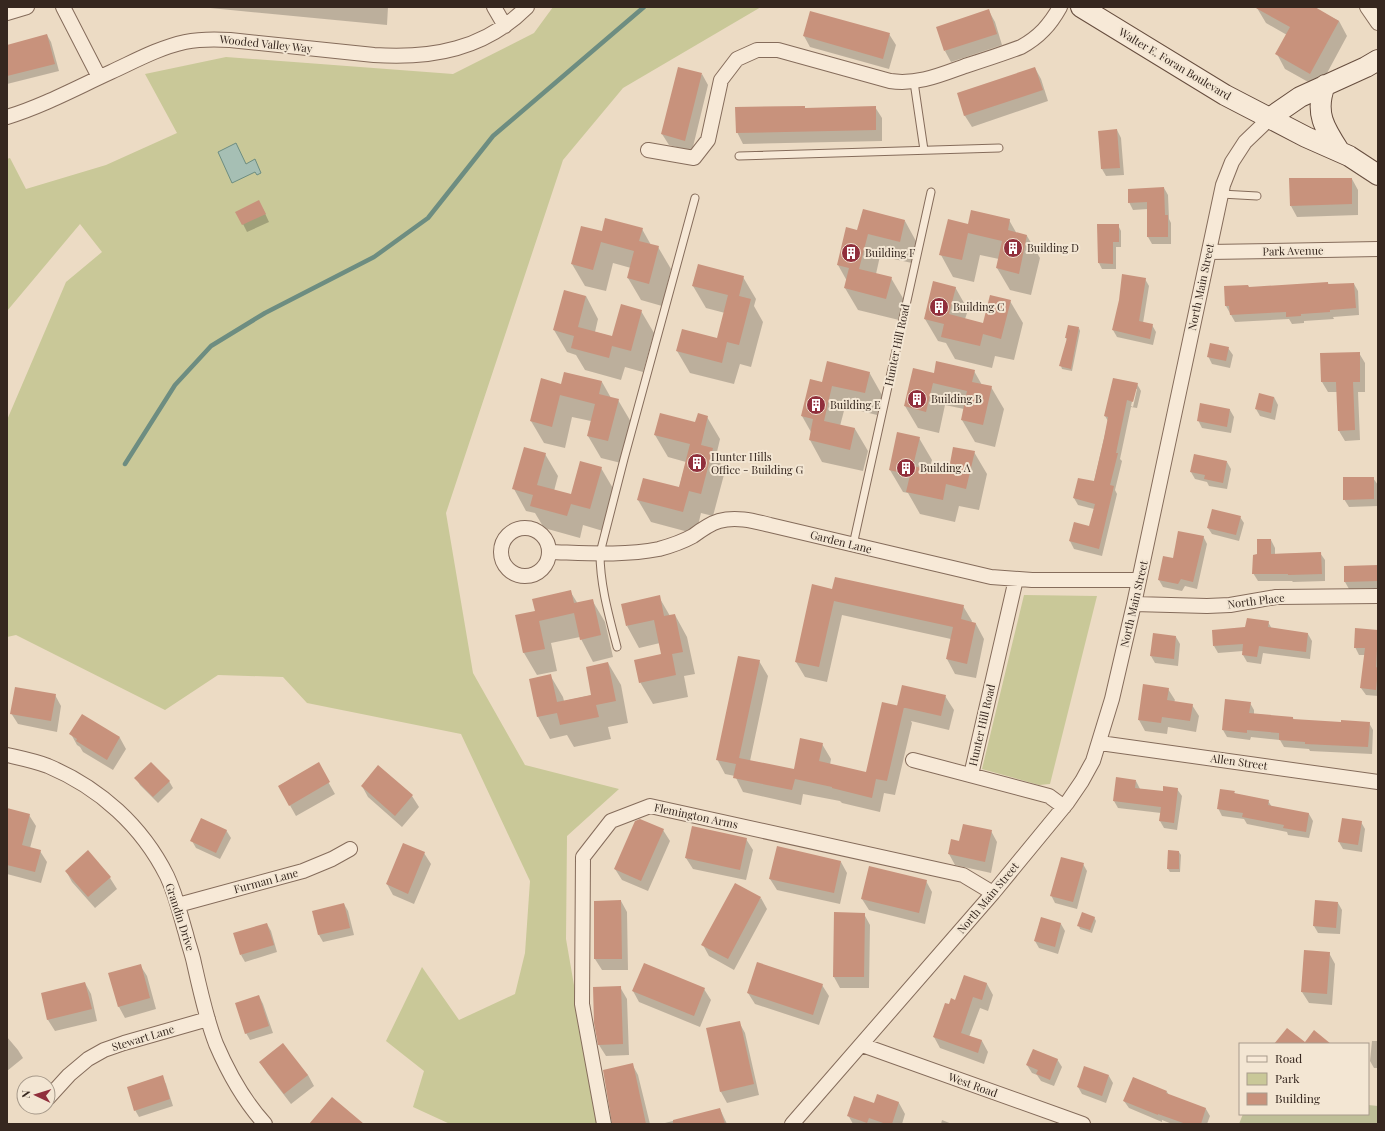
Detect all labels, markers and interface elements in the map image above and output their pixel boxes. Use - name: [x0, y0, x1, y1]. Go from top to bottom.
- street label: Walter E. Foran Boulevard: [1115, 24, 1235, 103]
- street label: Wooded Valley Way: [218, 31, 314, 56]
- building icon: Building D: [1002, 237, 1024, 259]
- place label: Building D: [1027, 240, 1079, 255]
- building icon: Building F: [840, 242, 862, 264]
- street label: North Main Street: [1184, 242, 1217, 332]
- street label: Park Avenue: [1262, 242, 1324, 259]
- place label: Building F: [865, 245, 915, 260]
- building icon: Building C: [928, 296, 950, 318]
- place label: Building C: [953, 299, 1005, 314]
- street label: Hunter Hill Road: [880, 302, 913, 387]
- building icon: Building B: [906, 388, 928, 410]
- place label: Building B: [931, 391, 982, 406]
- building icon: Building E: [805, 394, 827, 416]
- place label: Building E: [830, 397, 881, 412]
- place label: Hunter Hills Office - Building G: [711, 449, 803, 477]
- building icon: Hunter Hills Office - Building G: [686, 452, 708, 474]
- building icon: Building A: [895, 457, 917, 479]
- place label: Building A: [920, 460, 971, 475]
- street label: Garden Lane: [809, 527, 874, 557]
- street label: North Main Street: [1116, 559, 1151, 649]
- street label: North Place: [1227, 590, 1286, 611]
- street label: Hunter Hill Road: [965, 682, 998, 767]
- street label: Allen Street: [1209, 750, 1269, 773]
- street label: Flemington Arms: [653, 799, 740, 832]
- street label: North Main Street: [953, 859, 1022, 936]
- street label: Furman Lane: [232, 865, 300, 896]
- street label: Grandin Drive: [162, 881, 199, 953]
- street label: Stewart Lane: [110, 1021, 176, 1054]
- legend: [1239, 1043, 1369, 1115]
- text: Road: [1275, 1050, 1302, 1066]
- street label: West Road: [946, 1068, 1000, 1101]
- text: Park: [1275, 1070, 1300, 1086]
- north arrow: [16, 1075, 56, 1115]
- text: N: [18, 1090, 33, 1099]
- text: Building: [1275, 1090, 1321, 1106]

